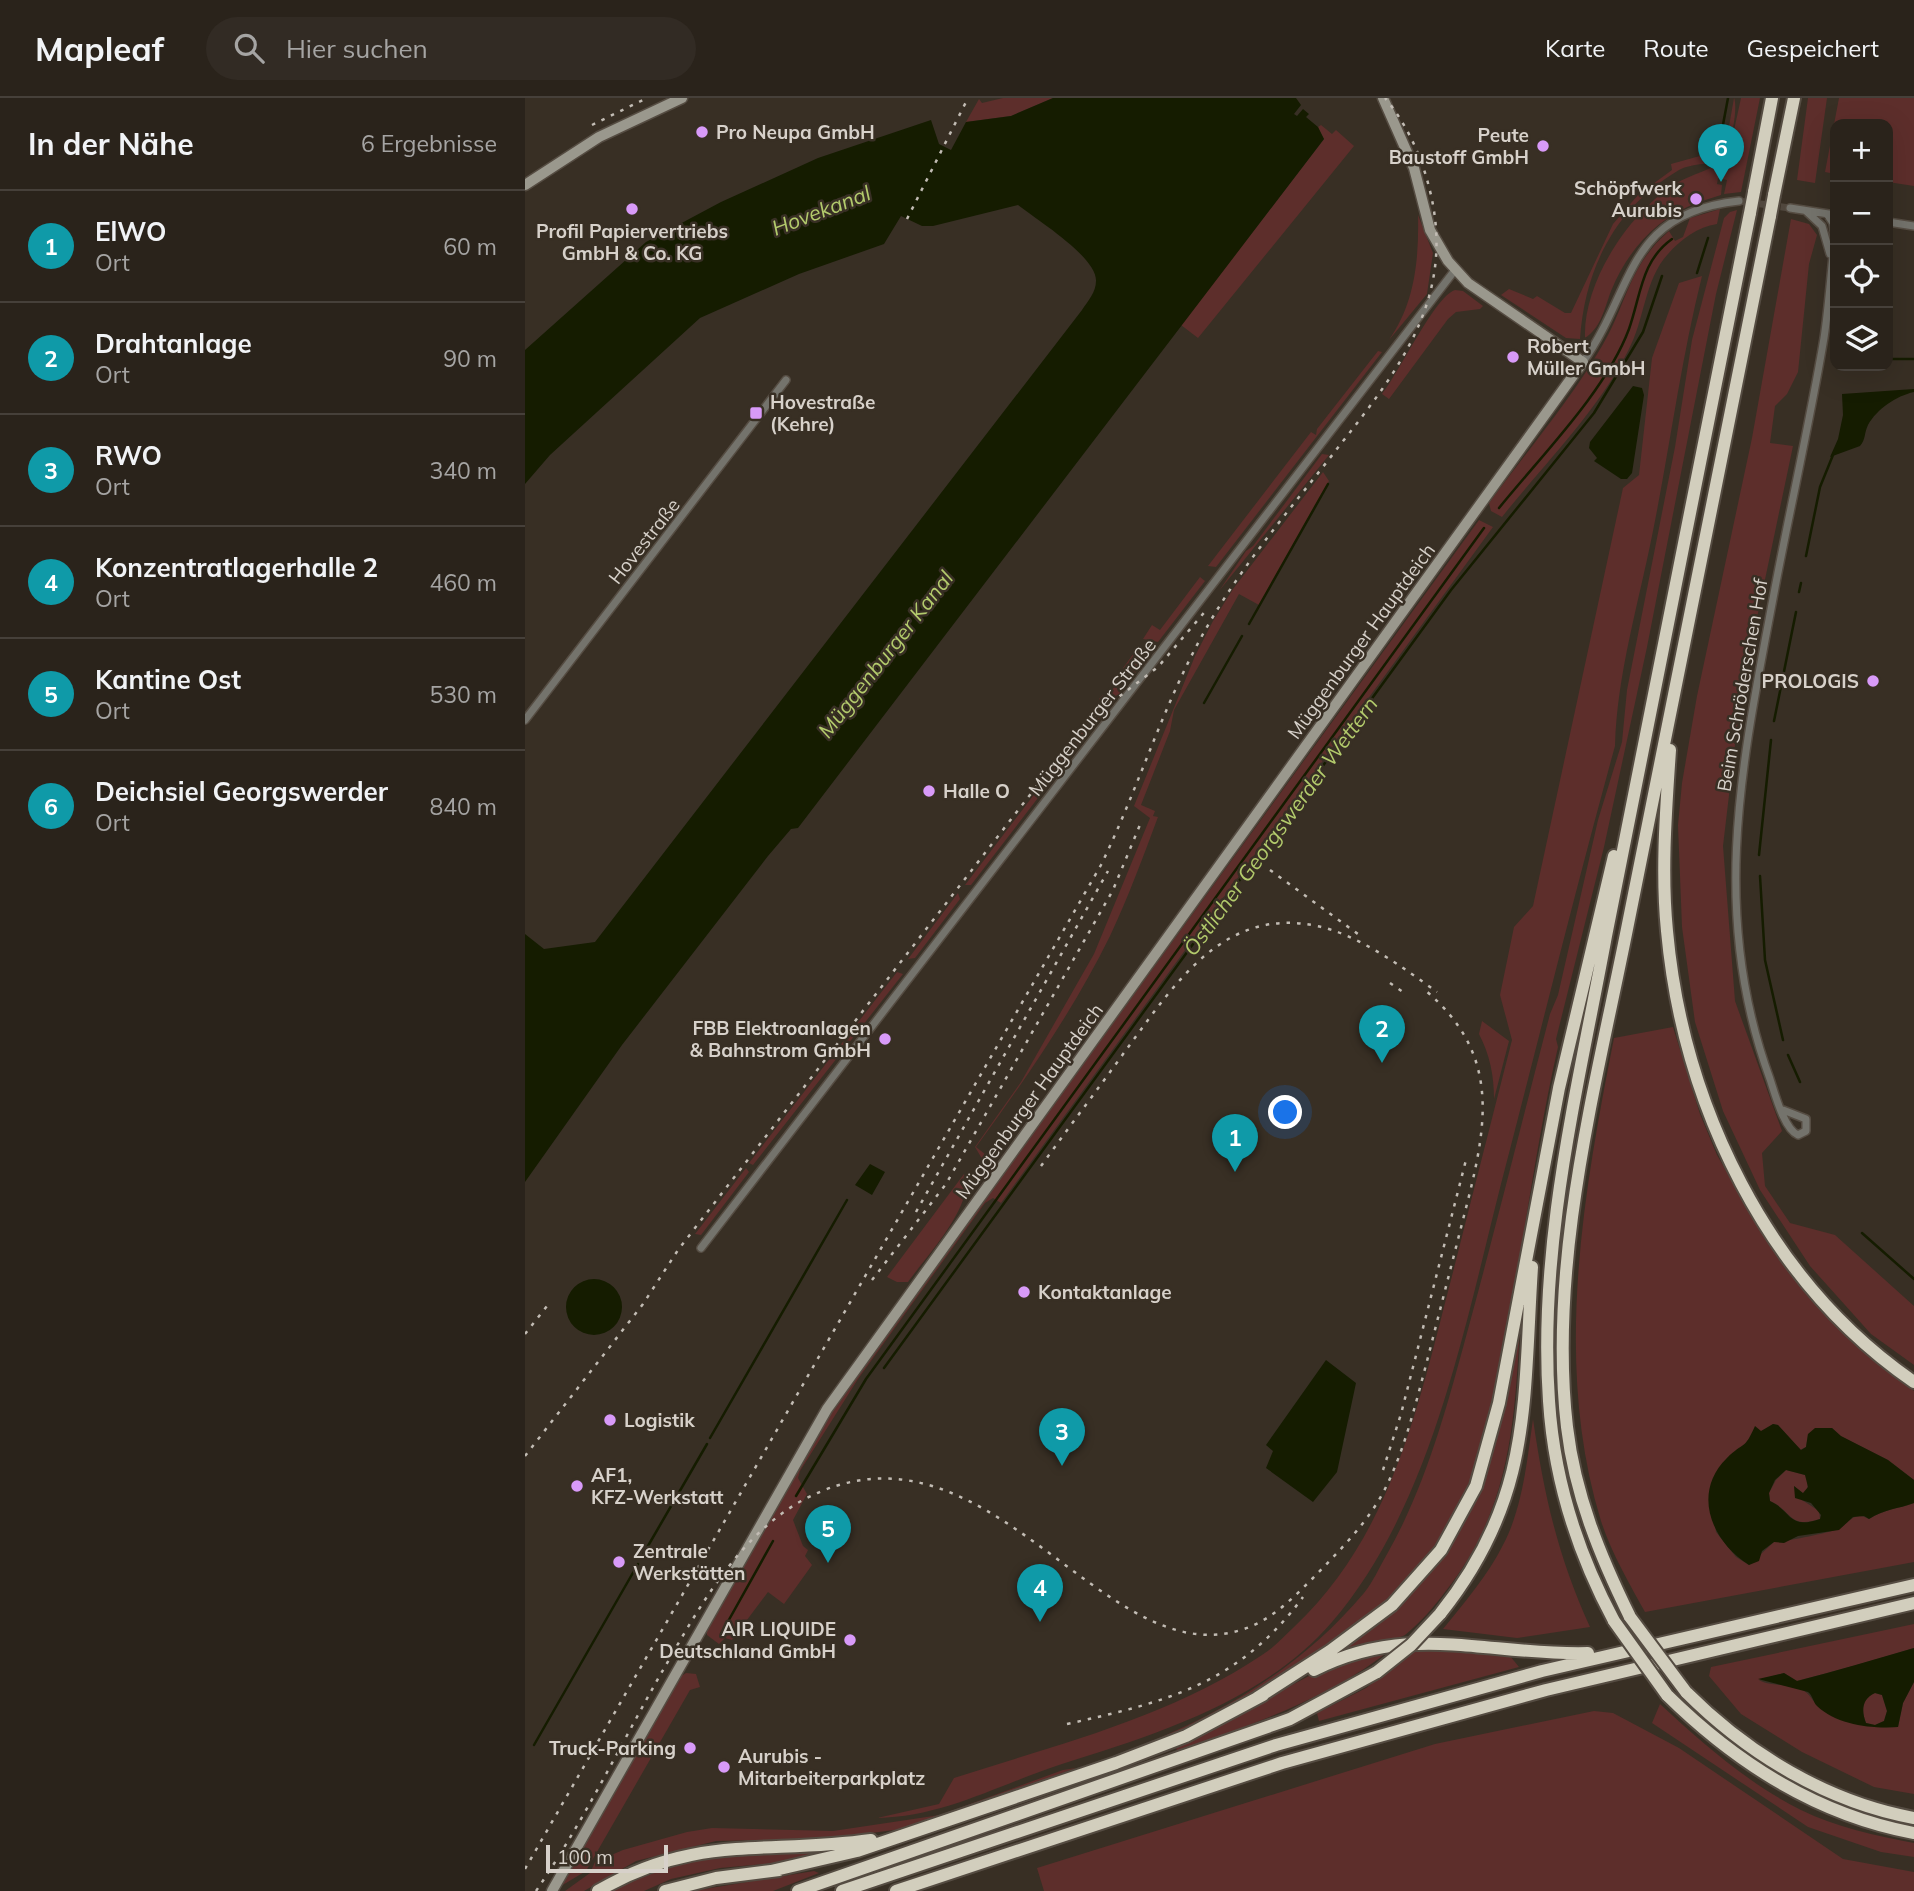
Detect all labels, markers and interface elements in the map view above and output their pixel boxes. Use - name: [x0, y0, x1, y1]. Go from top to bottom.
- search box: [206, 17, 696, 80]
- text: Mapleaf: [35, 28, 164, 69]
- icon: search: [230, 29, 268, 67]
- text: Hier suchen: [286, 32, 428, 65]
- text: Karte: [1545, 33, 1605, 63]
- text: Route: [1643, 33, 1709, 63]
- text: Gespeichert: [1747, 33, 1879, 63]
- map controls: [1830, 119, 1893, 371]
- button: +: [1830, 119, 1893, 182]
- place label: Pro Neupa GmbH: [716, 120, 875, 144]
- place label: Peute Baustoff GmbH: [1389, 123, 1529, 169]
- marker: Pro Neupa GmbH: [694, 124, 710, 140]
- pin: 6: [1698, 124, 1744, 182]
- text: In der Nähe: [28, 125, 194, 163]
- text: 6 Ergebnisse: [361, 129, 497, 158]
- marker: Peute Baustoff GmbH: [1535, 138, 1551, 154]
- place label: Schöpfwerk Aurubis: [1574, 176, 1683, 222]
- water label: Hovekanal: [768, 179, 874, 241]
- button: −: [1830, 182, 1893, 245]
- marker: Schöpfwerk Aurubis: [1688, 191, 1704, 207]
- marker: Profil Papiervertriebs GmbH & Co. KG: [624, 201, 640, 217]
- text: ElWO: [95, 215, 166, 248]
- place label: Profil Papiervertriebs GmbH & Co. KG: [536, 219, 728, 265]
- text: 1: [44, 232, 58, 261]
- text: 60 m: [443, 232, 497, 261]
- button: locate: [1830, 245, 1893, 308]
- text: Ort: [95, 248, 130, 277]
- button: layers: [1830, 308, 1893, 371]
- text: Drahtanlage: [95, 327, 252, 360]
- place label: Robert Müller GmbH: [1527, 334, 1645, 380]
- text: 2: [44, 344, 58, 373]
- text: 90 m: [443, 344, 497, 373]
- marker: Robert Müller GmbH: [1505, 349, 1521, 365]
- text: Ort: [95, 360, 130, 389]
- place label: Hovestraße (Kehre): [770, 390, 875, 436]
- marker: Hovestraße (Kehre): [748, 405, 764, 421]
- text: RWO: [95, 439, 162, 472]
- text: 3: [44, 456, 58, 485]
- text: 340 m: [429, 456, 497, 485]
- text: Ort: [95, 472, 130, 501]
- street label: Hovestraße: [603, 493, 685, 589]
- street label: Müggenburger Hauptdeich: [1282, 538, 1440, 744]
- text: Konzentratlagerhalle 2: [95, 551, 378, 584]
- water label: Müggenburger Kanal: [812, 565, 958, 743]
- text: 4: [44, 568, 58, 597]
- text: 460 m: [429, 568, 497, 597]
- street label: Beim Schröderschen Hof: [1711, 576, 1773, 793]
- text: Ort: [95, 584, 130, 613]
- street label: Müggenburger Straße: [1023, 633, 1161, 801]
- text: Kantine Ost: [95, 663, 241, 696]
- place label: PROLOGIS: [1762, 669, 1859, 693]
- marker: PROLOGIS: [1865, 673, 1881, 689]
- text: 5: [44, 680, 58, 709]
- text: 530 m: [429, 680, 497, 709]
- water label: Östlicher Georgswerder Wettern: [1177, 692, 1383, 960]
- text: Ort: [95, 696, 130, 725]
- text: Deichsiel Georgswerder: [95, 775, 388, 808]
- place label: Halle O: [943, 779, 1010, 803]
- marker: Halle O: [921, 783, 937, 799]
- text: 6: [44, 792, 58, 821]
- text: 840 m: [429, 792, 497, 821]
- text: Ort: [95, 808, 130, 837]
- street label: Müggenburger Hauptdeich: [950, 998, 1108, 1204]
- pin: 2: [1359, 1005, 1405, 1063]
- place label: FBB Elektroanlagen & Bahnstrom GmbH: [690, 1016, 871, 1062]
- marker: FBB Elektroanlagen & Bahnstrom GmbH: [877, 1031, 893, 1047]
- your location: [1268, 1095, 1302, 1129]
- pin: 1: [1212, 1114, 1258, 1172]
- place label: Kontaktanlage: [1038, 1280, 1172, 1304]
- marker: Kontaktanlage: [1016, 1284, 1032, 1300]
- place label: Logistik: [624, 1408, 695, 1432]
- pin: 3: [1039, 1408, 1085, 1466]
- marker: Logistik: [602, 1412, 618, 1428]
- place label: AF1, KFZ-Werkstatt: [591, 1463, 723, 1509]
- marker: AF1, KFZ-Werkstatt: [569, 1478, 585, 1494]
- pin: 5: [805, 1505, 851, 1563]
- place label: Zentrale Werkstätten: [633, 1539, 745, 1585]
- marker: Zentrale Werkstätten: [611, 1554, 627, 1570]
- pin: 4: [1017, 1564, 1063, 1622]
- place label: AIR LIQUIDE Deutschland GmbH: [659, 1617, 836, 1663]
- marker: AIR LIQUIDE Deutschland GmbH: [842, 1632, 858, 1648]
- place label: Truck-Parking: [549, 1736, 676, 1760]
- marker: Truck-Parking: [682, 1740, 698, 1756]
- place label: Aurubis - Mitarbeiterparkplatz: [738, 1744, 925, 1790]
- marker: Aurubis - Mitarbeiterparkplatz: [716, 1759, 732, 1775]
- scale bar: [546, 1842, 669, 1874]
- text: 100 m: [557, 1845, 613, 1869]

